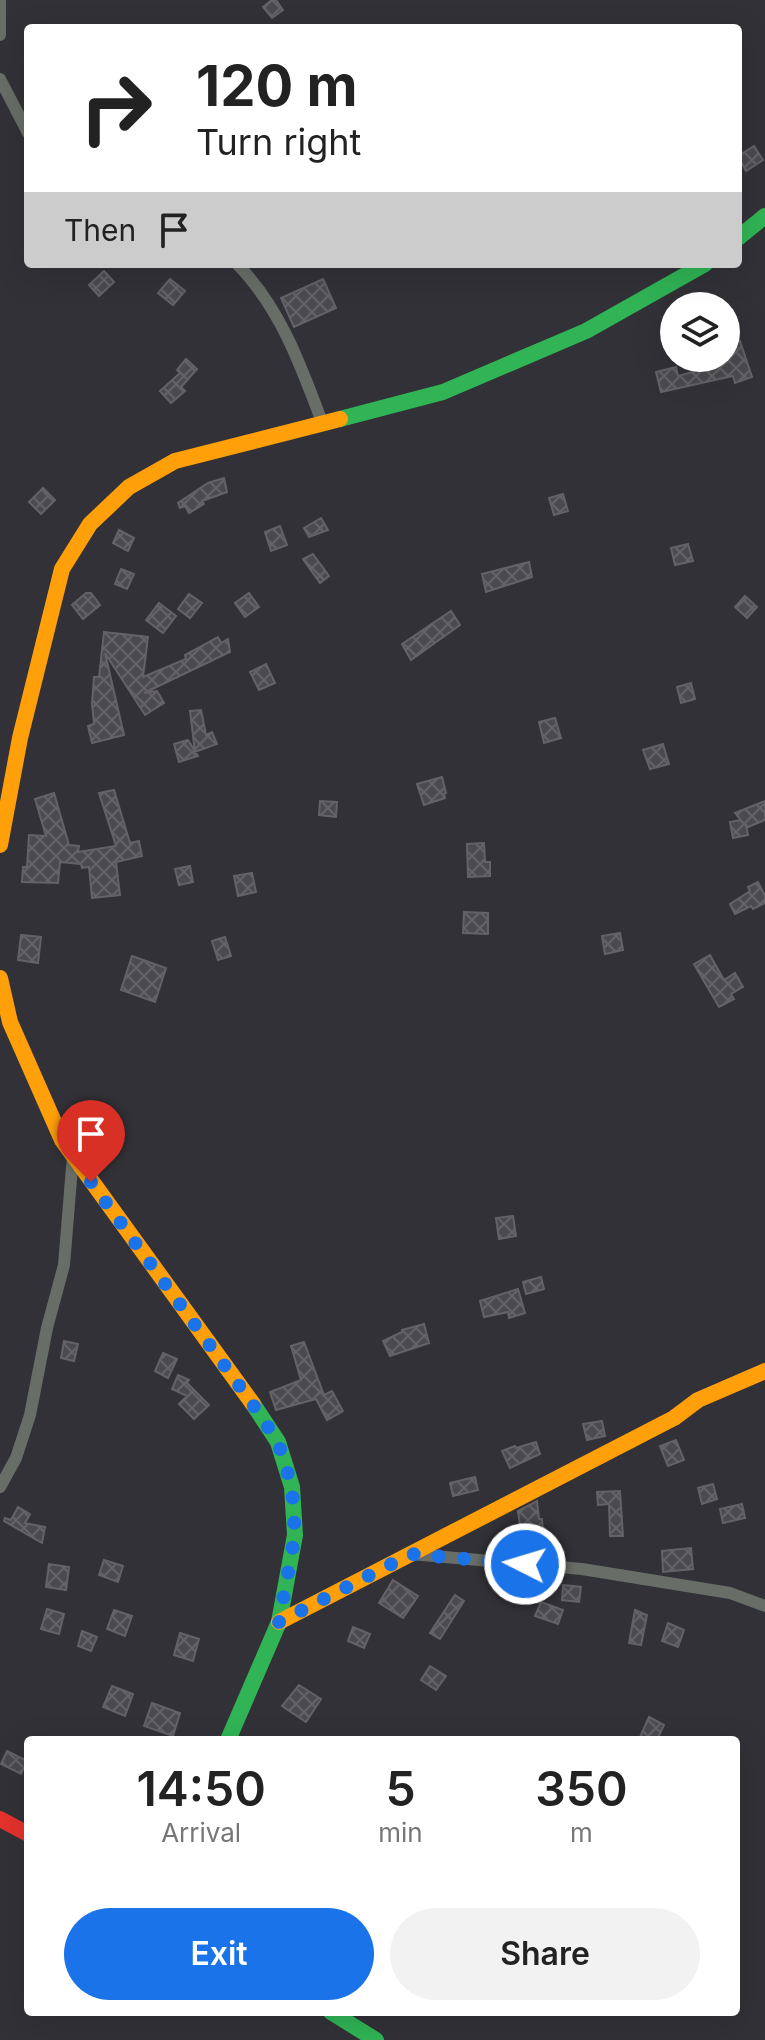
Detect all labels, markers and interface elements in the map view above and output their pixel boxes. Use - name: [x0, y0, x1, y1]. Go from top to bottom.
- text: 120 m: [196, 52, 358, 120]
- icon: right: [64, 56, 168, 160]
- text: Turn right: [196, 120, 361, 164]
- icon: arrive: [152, 208, 196, 252]
- text: Then: [64, 212, 136, 248]
- map controls: [660, 292, 740, 372]
- button: layers: [660, 292, 740, 372]
- pin: [57, 1100, 125, 1182]
- icon: arrive: [69, 1112, 113, 1156]
- position arrow: [483, 1522, 567, 1606]
- text: 14:50: [136, 1759, 266, 1818]
- text: 5: [385, 1759, 416, 1818]
- text: 350: [535, 1759, 628, 1818]
- text: Arrival: [161, 1817, 241, 1848]
- text: min: [378, 1817, 423, 1848]
- text: m: [570, 1817, 593, 1848]
- button: Exit: [64, 1908, 374, 2000]
- button: Share: [390, 1908, 700, 2000]

